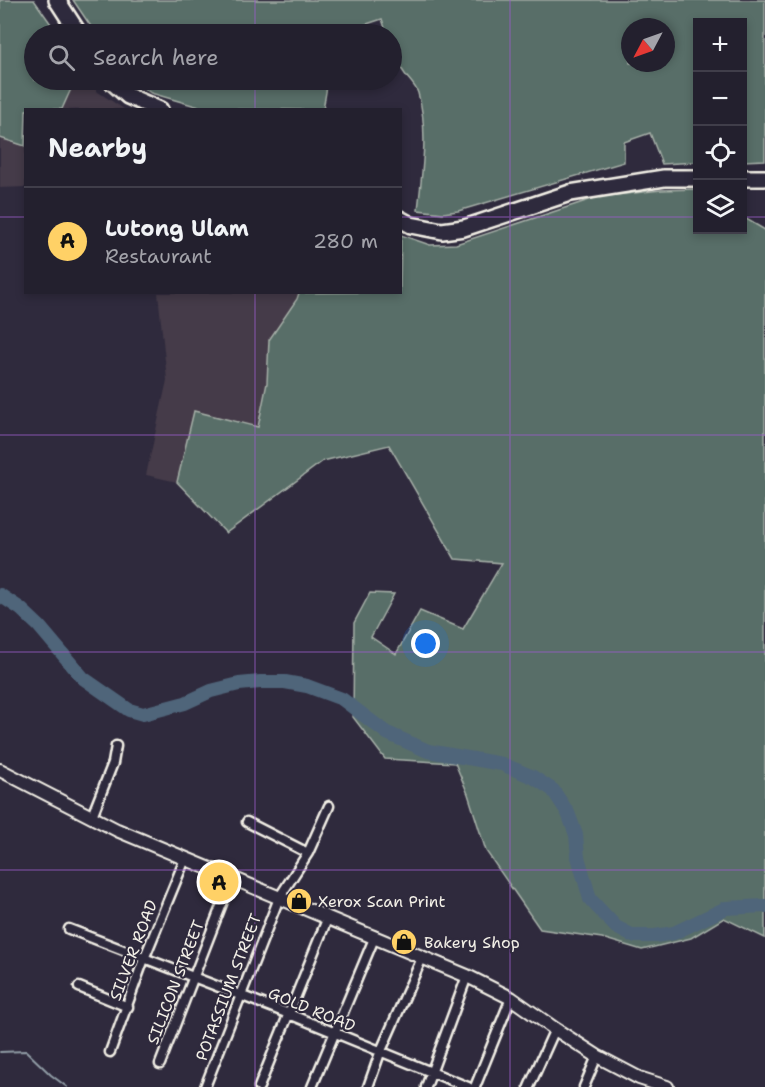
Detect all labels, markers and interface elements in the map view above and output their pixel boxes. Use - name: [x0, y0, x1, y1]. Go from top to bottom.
- north arrow: [621, 18, 675, 72]
- map controls: [693, 18, 747, 234]
- button: +: [693, 18, 747, 72]
- search box: [24, 24, 402, 90]
- icon: search: [45, 41, 78, 74]
- text: Search here: [93, 43, 219, 72]
- button: −: [693, 72, 747, 126]
- button: locate: [693, 126, 747, 180]
- text: Nearby: [48, 130, 147, 165]
- button: layers: [693, 180, 747, 234]
- text: Lutong Ulam: [105, 214, 249, 243]
- text: A: [60, 228, 75, 254]
- text: 280 m: [313, 228, 378, 254]
- text: Restaurant: [105, 243, 212, 269]
- your location: [411, 629, 440, 658]
- pin: A: [200, 860, 238, 904]
- shop icon: Xerox Scan Print: [284, 886, 314, 916]
- place label: Xerox Scan Print: [318, 891, 445, 912]
- street label: SILVER ROAD: [105, 897, 162, 1004]
- street label: POTASSIUM STREET: [191, 910, 266, 1064]
- street label: SILICON STREET: [142, 917, 209, 1047]
- shop icon: Bakery Shop: [389, 927, 419, 957]
- place label: Bakery Shop: [424, 932, 520, 953]
- street label: GOLD ROAD: [265, 982, 359, 1037]

